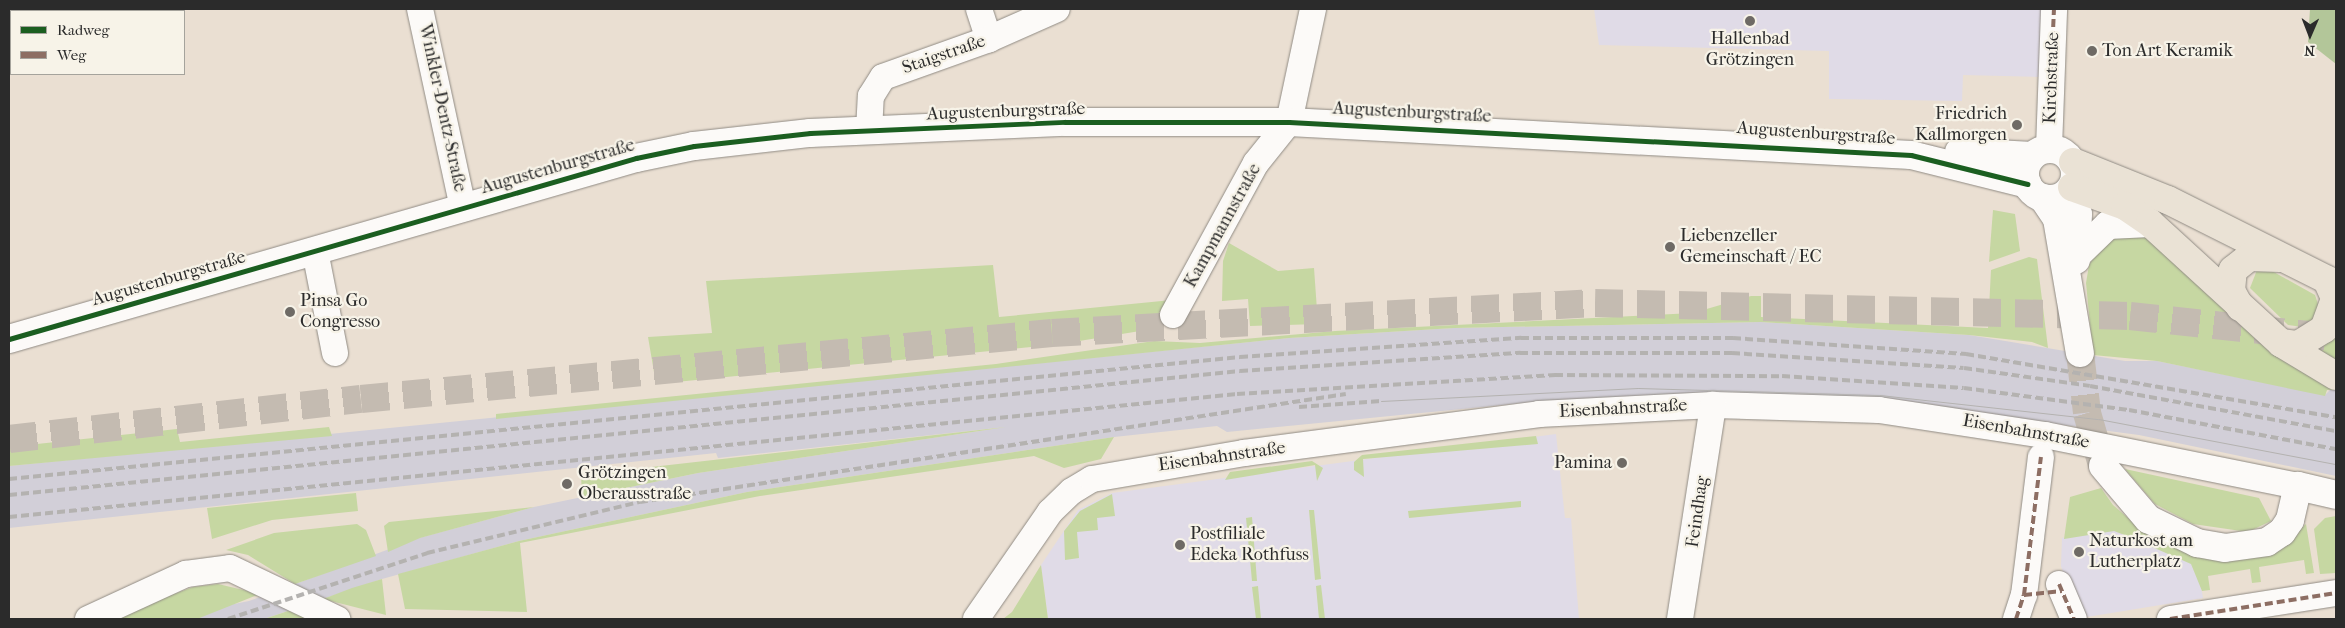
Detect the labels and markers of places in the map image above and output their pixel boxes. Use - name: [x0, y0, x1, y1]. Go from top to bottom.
- marker: Hallenbad Grötzingen: [1744, 15, 1756, 27]
- place label: Hallenbad Grötzingen: [1706, 29, 1794, 72]
- place label: Ton Art Keramik: [2102, 40, 2233, 62]
- marker: Ton Art Keramik: [2086, 45, 2098, 57]
- place label: Friedrich Kallmorgen: [1915, 104, 2007, 146]
- marker: Friedrich Kallmorgen: [2011, 119, 2023, 131]
- place label: Liebenzeller Gemeinschaft / EC: [1680, 226, 1822, 268]
- marker: Liebenzeller Gemeinschaft / EC: [1664, 241, 1676, 253]
- place label: Pinsa Go Congresso: [300, 291, 380, 334]
- marker: Pinsa Go Congresso: [284, 306, 296, 318]
- place label: Pamina: [1554, 452, 1612, 474]
- marker: Pamina: [1616, 457, 1628, 469]
- place label: Grötzingen Oberausstraße: [578, 463, 691, 506]
- marker: Grötzingen Oberausstraße: [560, 477, 574, 491]
- place label: Postfiliale Edeka Rothfuss: [1190, 524, 1309, 566]
- place label: Naturkost am Lutherplatz: [2089, 531, 2193, 574]
- marker: Postfiliale Edeka Rothfuss: [1174, 539, 1186, 551]
- marker: Naturkost am Lutherplatz: [2073, 546, 2085, 558]

